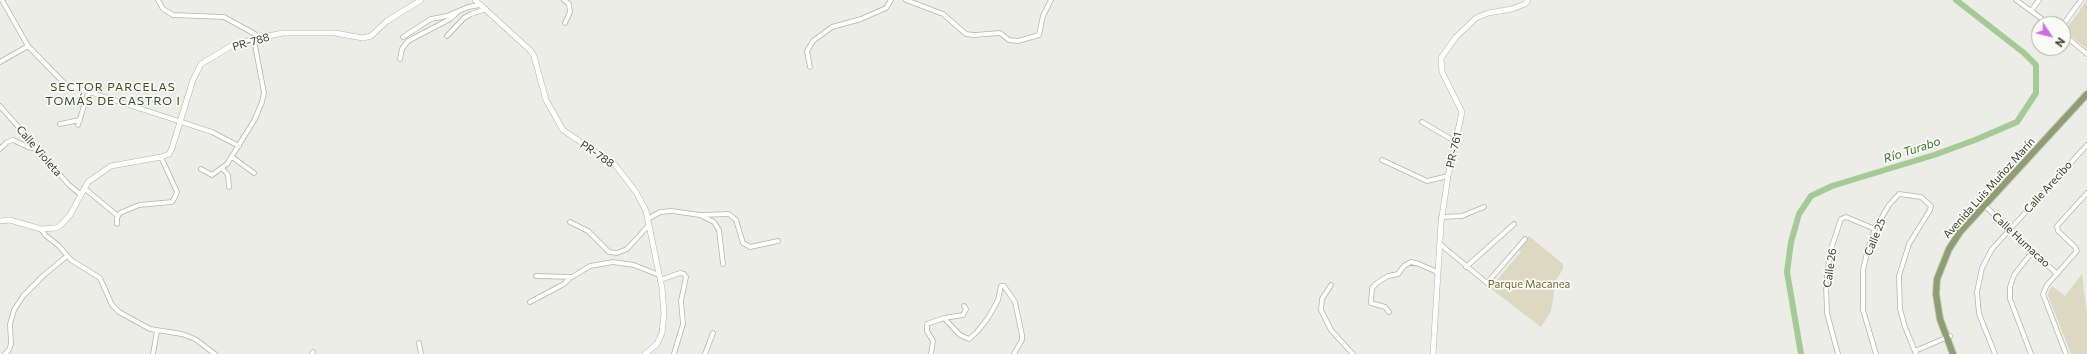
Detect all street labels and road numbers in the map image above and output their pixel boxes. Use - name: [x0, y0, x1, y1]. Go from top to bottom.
- street label: PR-788: [231, 30, 271, 54]
- street label: Calle Violeta: [14, 123, 64, 179]
- street label: PR-761: [1444, 131, 1464, 169]
- street label: Avenida Luis Muñoz Marín: [1940, 135, 2038, 241]
- street label: PR-788: [578, 138, 616, 170]
- street label: Calle Arecibo: [2021, 158, 2075, 216]
- street label: Calle Humacao: [1989, 210, 2053, 270]
- street label: Calle 25: [1862, 216, 1888, 258]
- street label: Calle 26: [1821, 248, 1839, 288]

